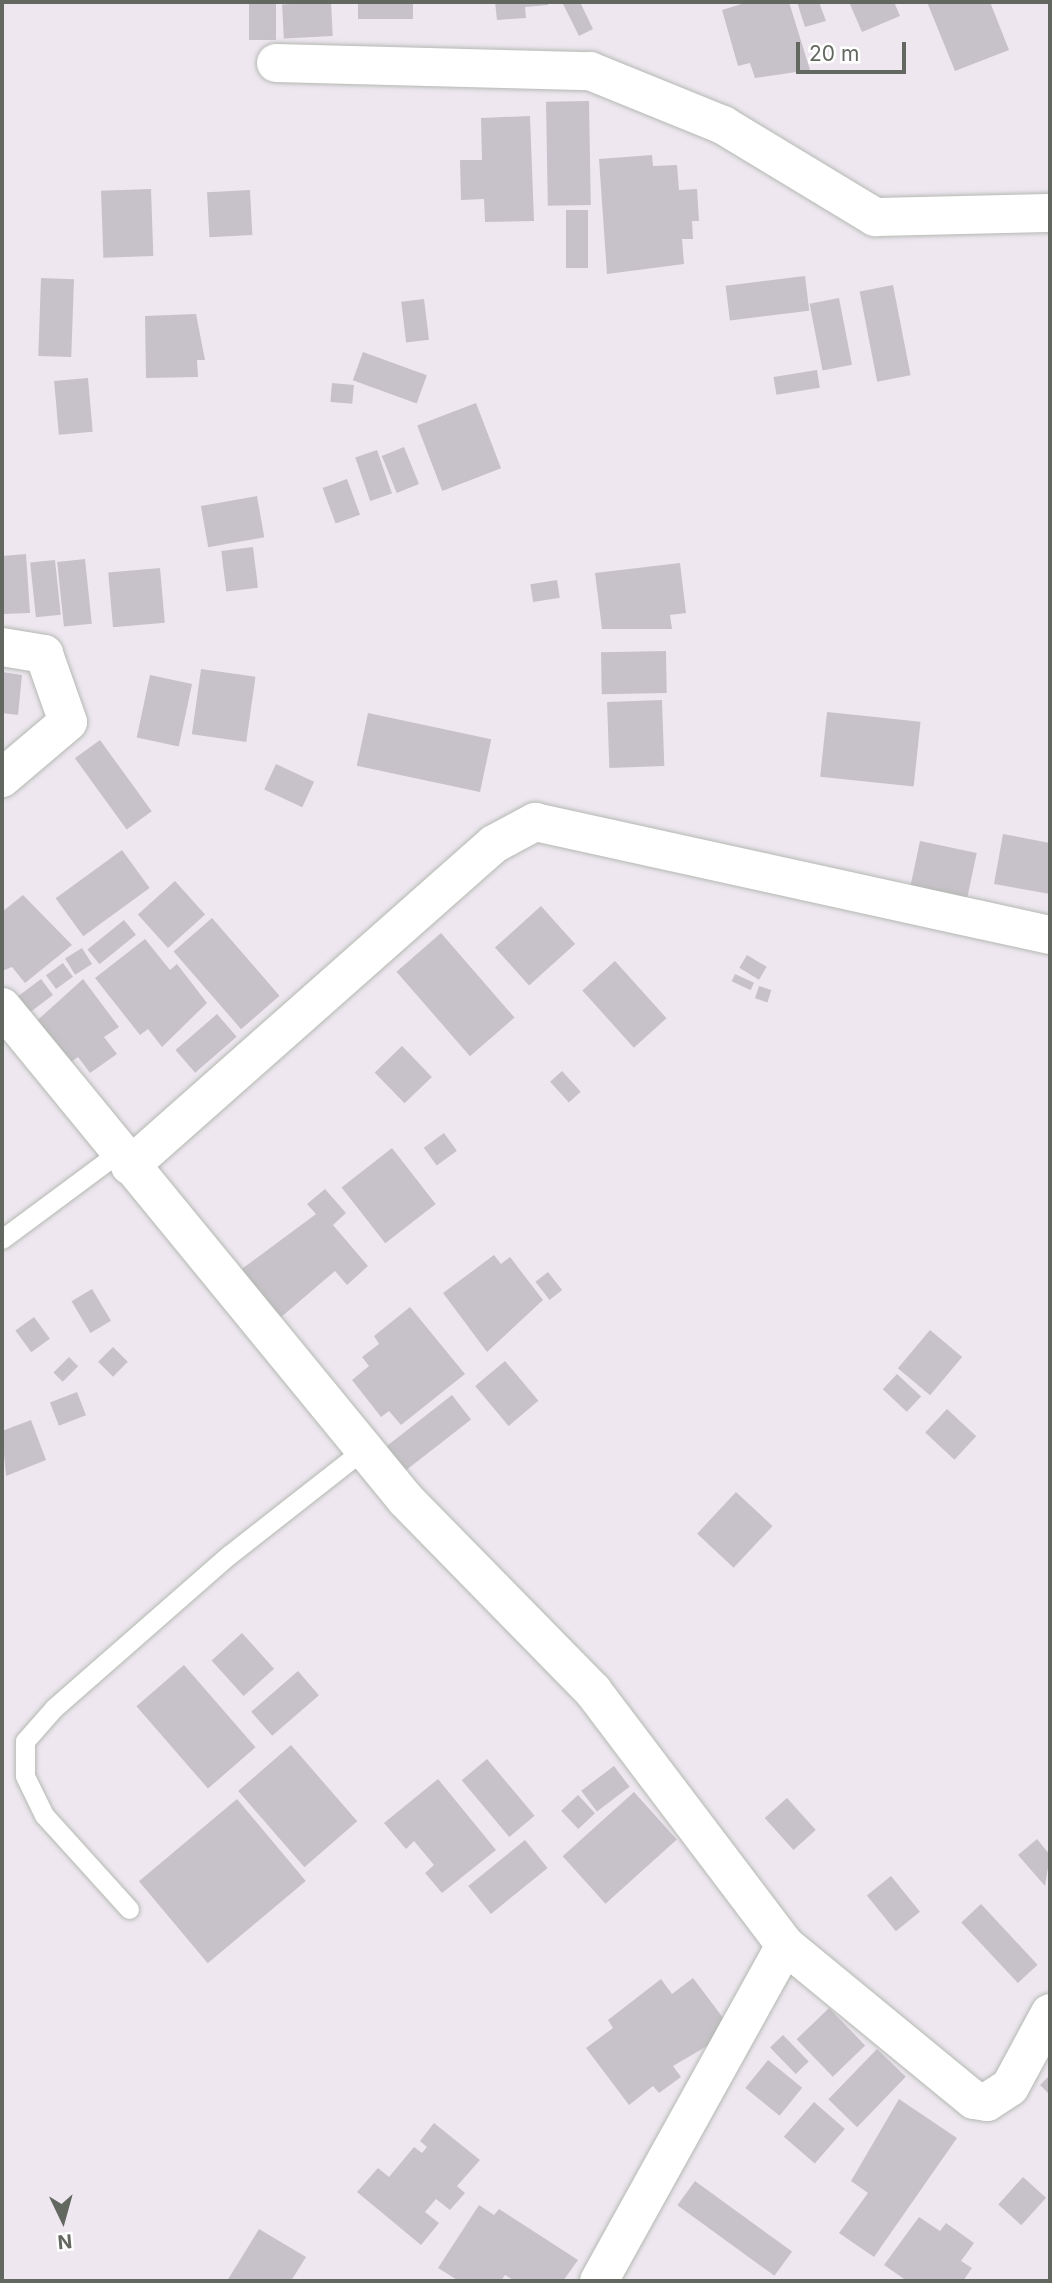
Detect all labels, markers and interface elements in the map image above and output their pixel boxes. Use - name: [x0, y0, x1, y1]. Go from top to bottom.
- scale bar: [800, 28, 910, 72]
- text: 20 m: [809, 41, 859, 66]
- north arrow: [28, 2185, 98, 2255]
- text: N: [57, 2229, 73, 2254]

